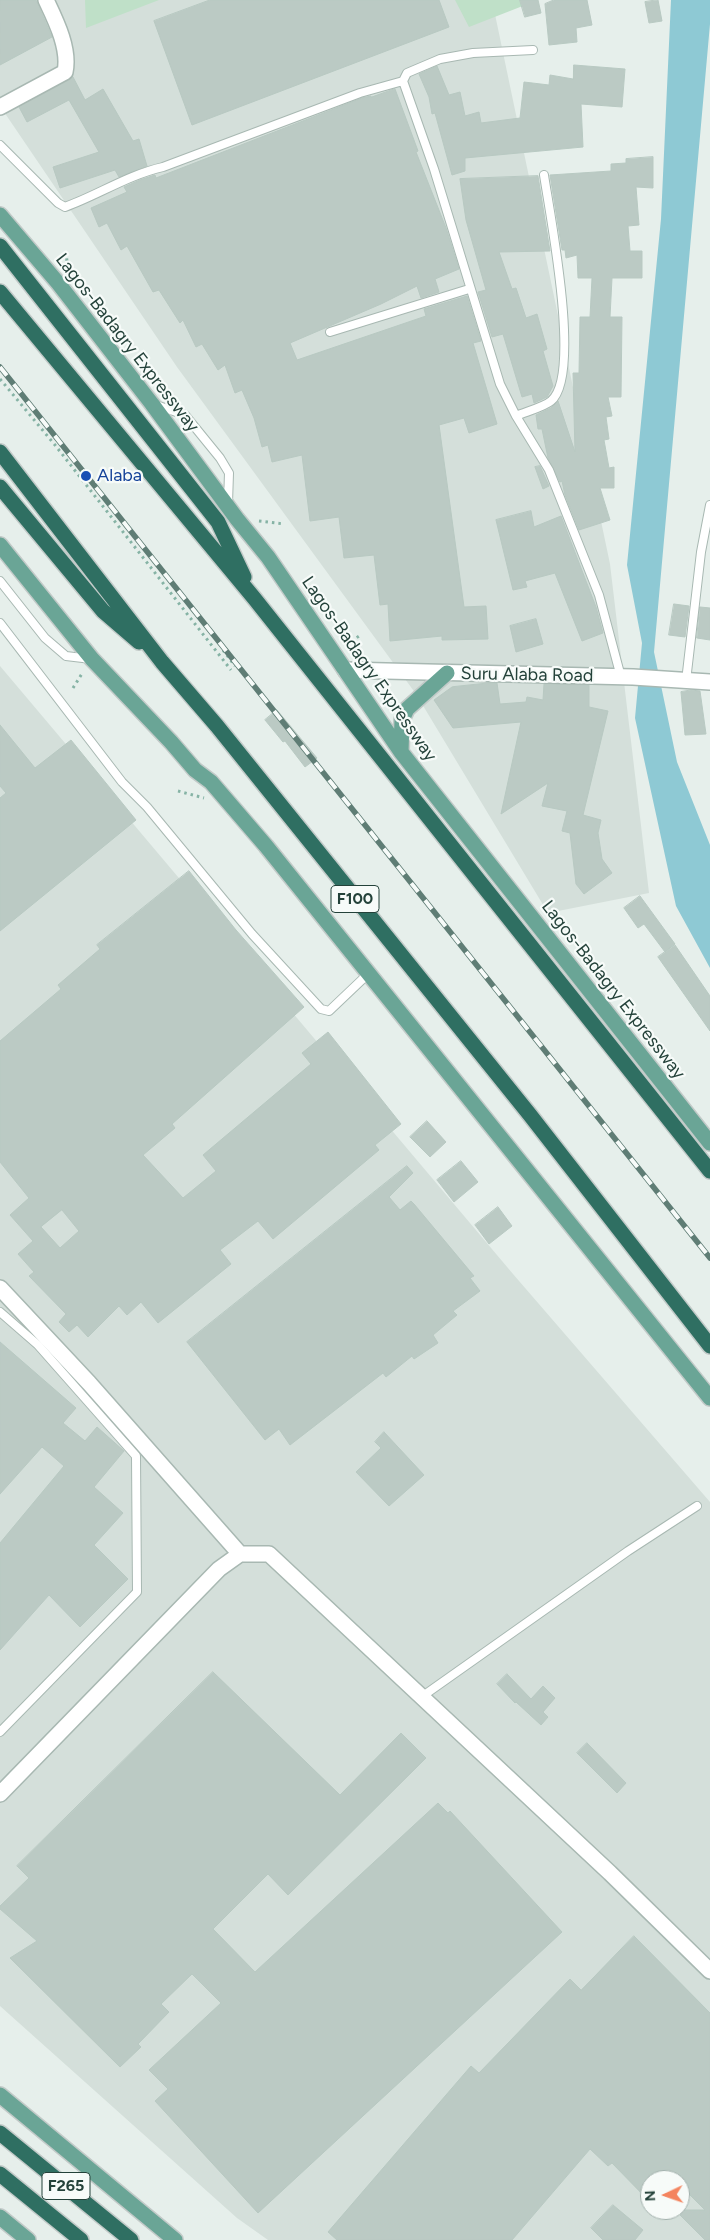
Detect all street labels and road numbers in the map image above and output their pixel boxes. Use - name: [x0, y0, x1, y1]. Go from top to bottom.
- street label: Lagos-Badagry Expressway: [51, 249, 203, 437]
- street label: Lagos-Badagry Expressway: [297, 572, 441, 766]
- street label: Suru Alaba Road: [461, 663, 593, 687]
- road number: F100: [331, 886, 379, 912]
- street label: Lagos-Badagry Expressway: [537, 896, 689, 1084]
- road number: F265: [42, 2172, 90, 2200]

